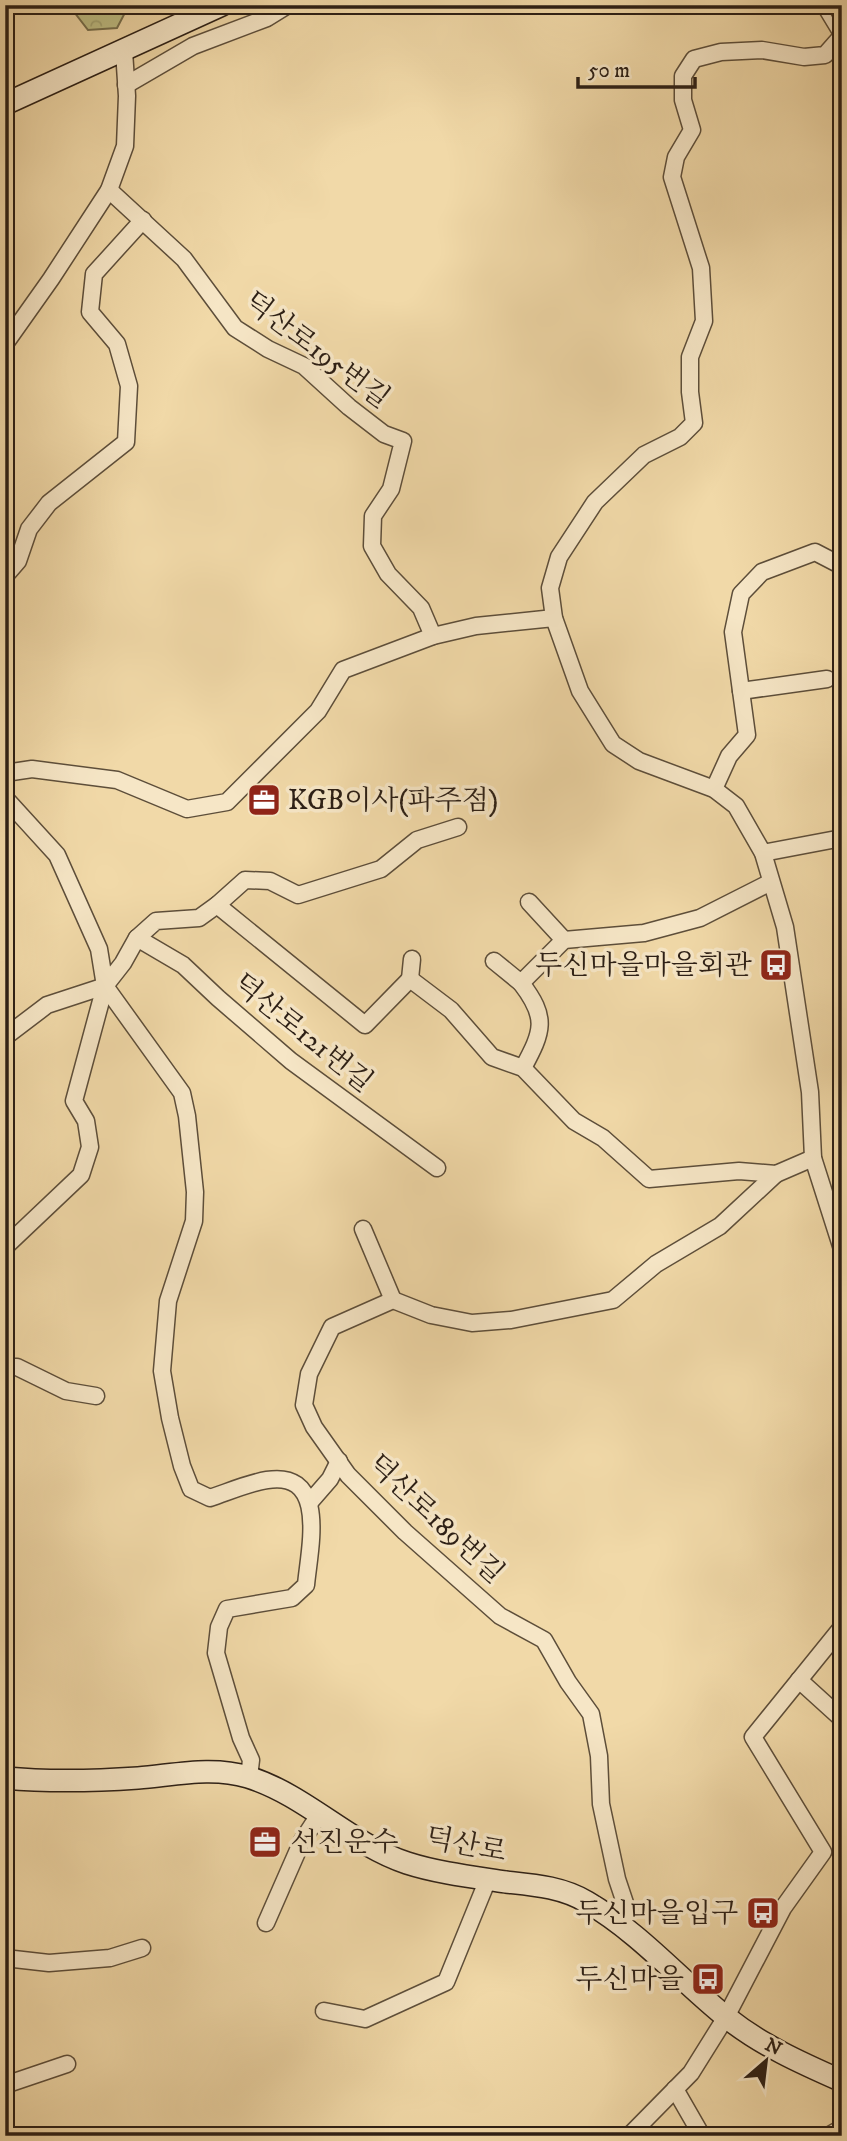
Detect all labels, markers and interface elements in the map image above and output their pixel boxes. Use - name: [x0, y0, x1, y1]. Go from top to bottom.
- scale bar: [578, 46, 695, 90]
- text: 50 m: [588, 58, 630, 84]
- street label: 덕산로195번길: [237, 284, 397, 416]
- office icon: KGB이사(파주점): [245, 781, 283, 819]
- place label: KGB이사(파주점): [288, 783, 498, 818]
- bus stop icon: 두신마을마을회관: [757, 946, 795, 984]
- place label: 두신마을마을회관: [536, 948, 752, 983]
- street label: 덕산로121번길: [226, 966, 380, 1100]
- street label: 덕산로189번길: [361, 1447, 511, 1591]
- street label: 덕산로: [423, 1820, 509, 1870]
- office icon: 선진운수: [246, 1823, 284, 1861]
- place label: 선진운수: [290, 1825, 398, 1860]
- bus stop icon: 두신마을입구: [744, 1894, 782, 1932]
- place label: 두신마을입구: [576, 1896, 738, 1931]
- bus stop icon: 두신마을: [689, 1960, 727, 1998]
- place label: 두신마을: [576, 1962, 684, 1997]
- north arrow: [732, 2025, 802, 2096]
- text: N: [761, 2033, 786, 2061]

